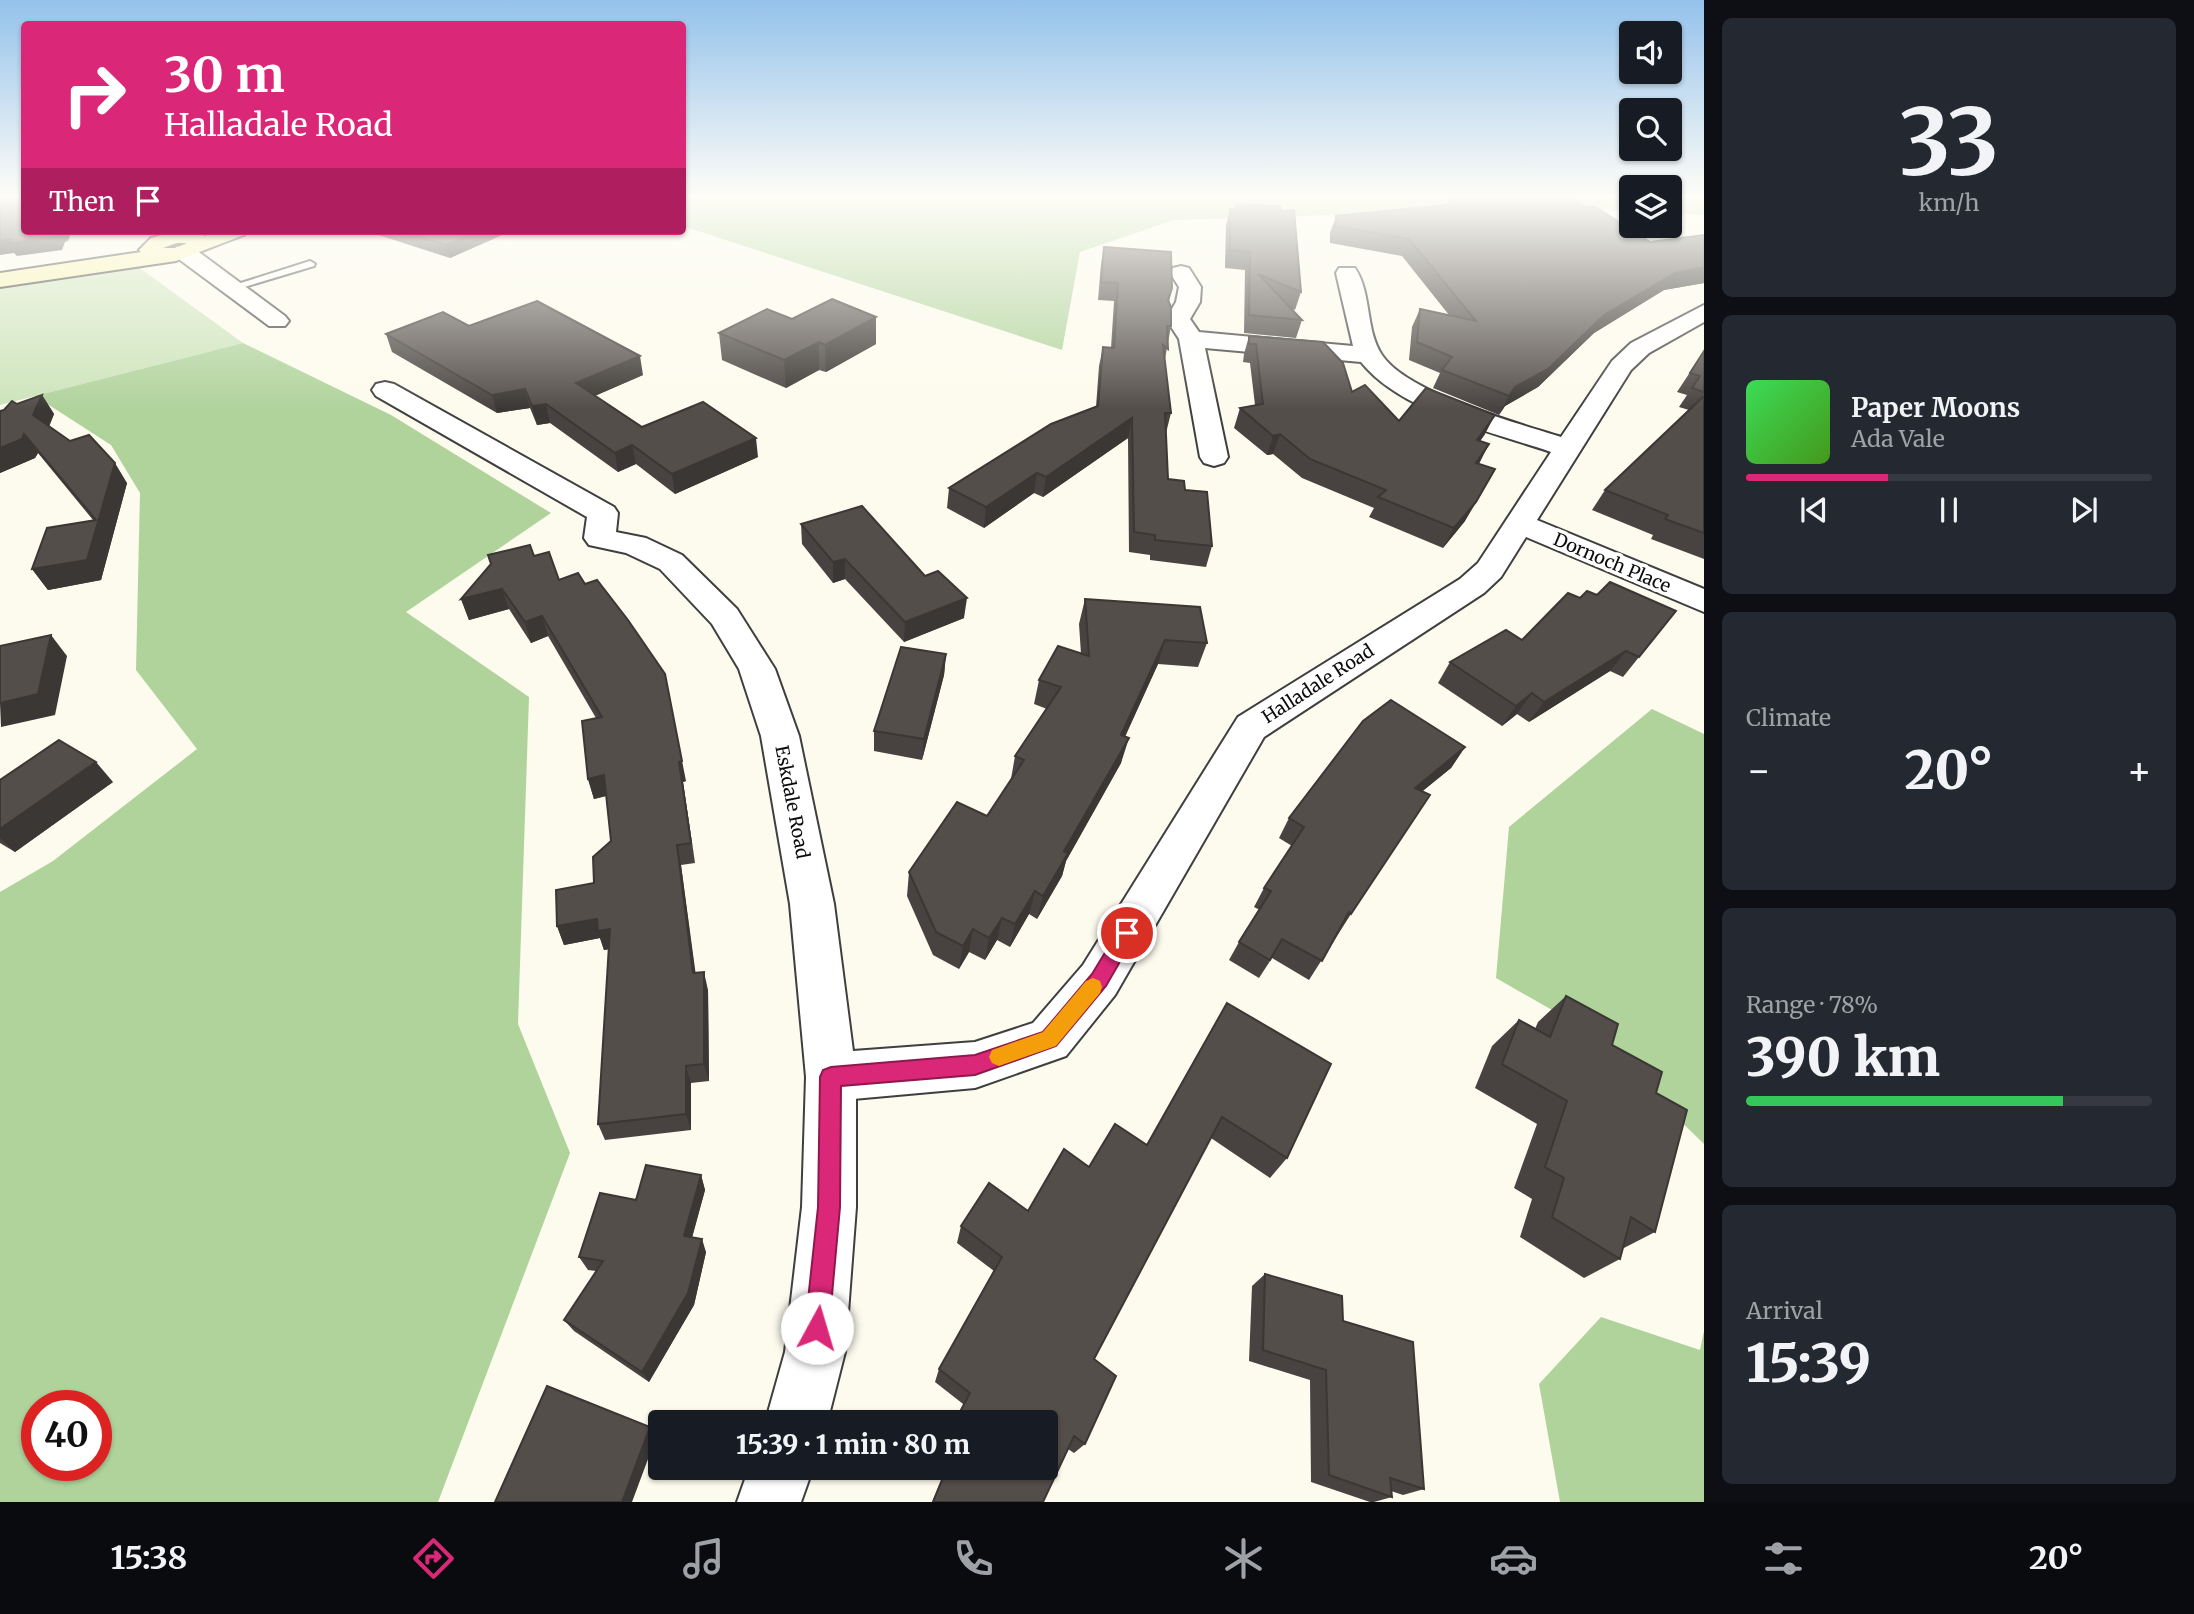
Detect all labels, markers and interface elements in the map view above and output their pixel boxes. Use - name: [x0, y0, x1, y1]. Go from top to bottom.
- map controls: [1619, 21, 1682, 238]
- button: sound: [1619, 21, 1682, 84]
- text: 30 m: [164, 44, 285, 105]
- icon: right: [49, 49, 140, 140]
- text: 33: [1899, 85, 1999, 200]
- button: search: [1619, 98, 1682, 161]
- text: Halladale Road: [164, 105, 393, 145]
- button: layers: [1619, 175, 1682, 238]
- icon: arrive: [129, 182, 167, 220]
- text: Then: [49, 185, 115, 218]
- text: km/h: [1919, 188, 1979, 217]
- text: Paper Moons: [1851, 391, 2020, 424]
- text: Ada Vale: [1851, 424, 1945, 453]
- icon: previous: [1795, 491, 1833, 529]
- icon: pause: [1930, 491, 1968, 529]
- icon: next: [2065, 491, 2103, 529]
- street label: Dornoch Place: [1550, 527, 1674, 598]
- street label: Halladale Road: [1258, 639, 1378, 728]
- text: Climate: [1746, 703, 1831, 732]
- text: 20°: [1905, 738, 1993, 803]
- street label: Eskdale Road: [770, 743, 815, 861]
- text: −: [1746, 747, 1771, 794]
- text: +: [2127, 747, 2152, 794]
- pin: [1097, 903, 1157, 963]
- icon: arrive: [1108, 914, 1146, 952]
- text: Range · 78%: [1746, 990, 1878, 1019]
- text: 390 km: [1746, 1025, 1940, 1090]
- position arrow: [780, 1291, 854, 1365]
- text: Arrival: [1746, 1296, 1823, 1325]
- text: 15:39: [1746, 1331, 1871, 1396]
- speed limit sign: 40: [21, 1390, 112, 1481]
- text: 15:39 · 1 min · 80 m: [736, 1428, 970, 1461]
- icon: directions: [409, 1534, 458, 1583]
- icon: music: [679, 1534, 728, 1583]
- icon: phone: [949, 1534, 998, 1583]
- icon: climate: [1219, 1534, 1268, 1583]
- icon: car: [1489, 1534, 1538, 1583]
- icon: filters: [1759, 1534, 1808, 1583]
- text: 15:38: [111, 1538, 187, 1578]
- text: 20°: [2029, 1538, 2083, 1578]

